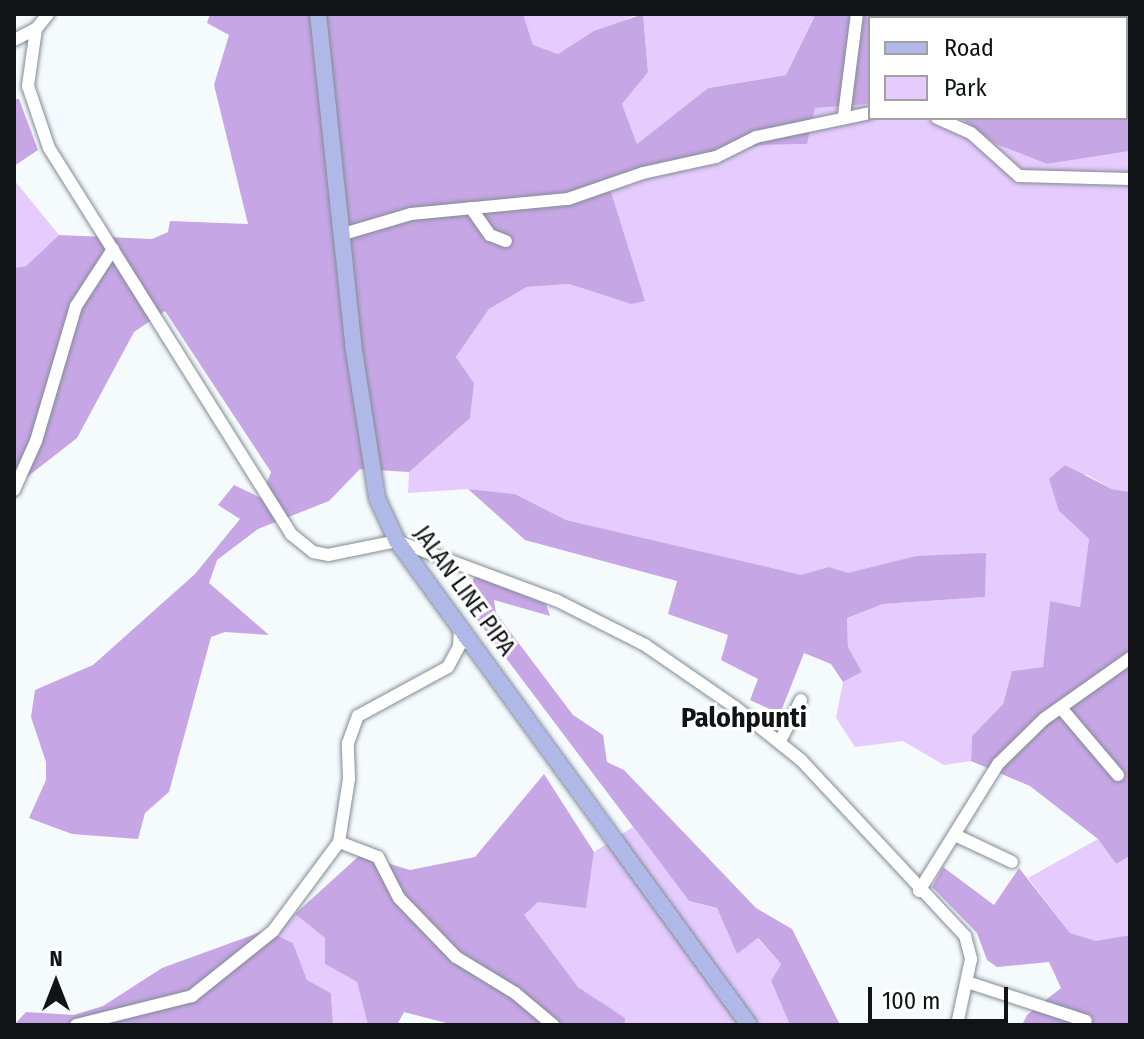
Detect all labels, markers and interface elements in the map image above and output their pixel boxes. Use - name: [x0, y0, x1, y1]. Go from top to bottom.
- legend: [868, 16, 1128, 120]
- text: Road: [944, 34, 994, 62]
- text: Park: [944, 74, 987, 102]
- street label: JALAN LINE PIPA: [407, 520, 521, 662]
- district label: Palohpunti: [681, 701, 807, 735]
- north arrow: [16, 943, 96, 1023]
- text: N: [49, 945, 63, 972]
- scale bar: [872, 971, 1012, 1021]
- text: 100 m: [882, 987, 940, 1015]

